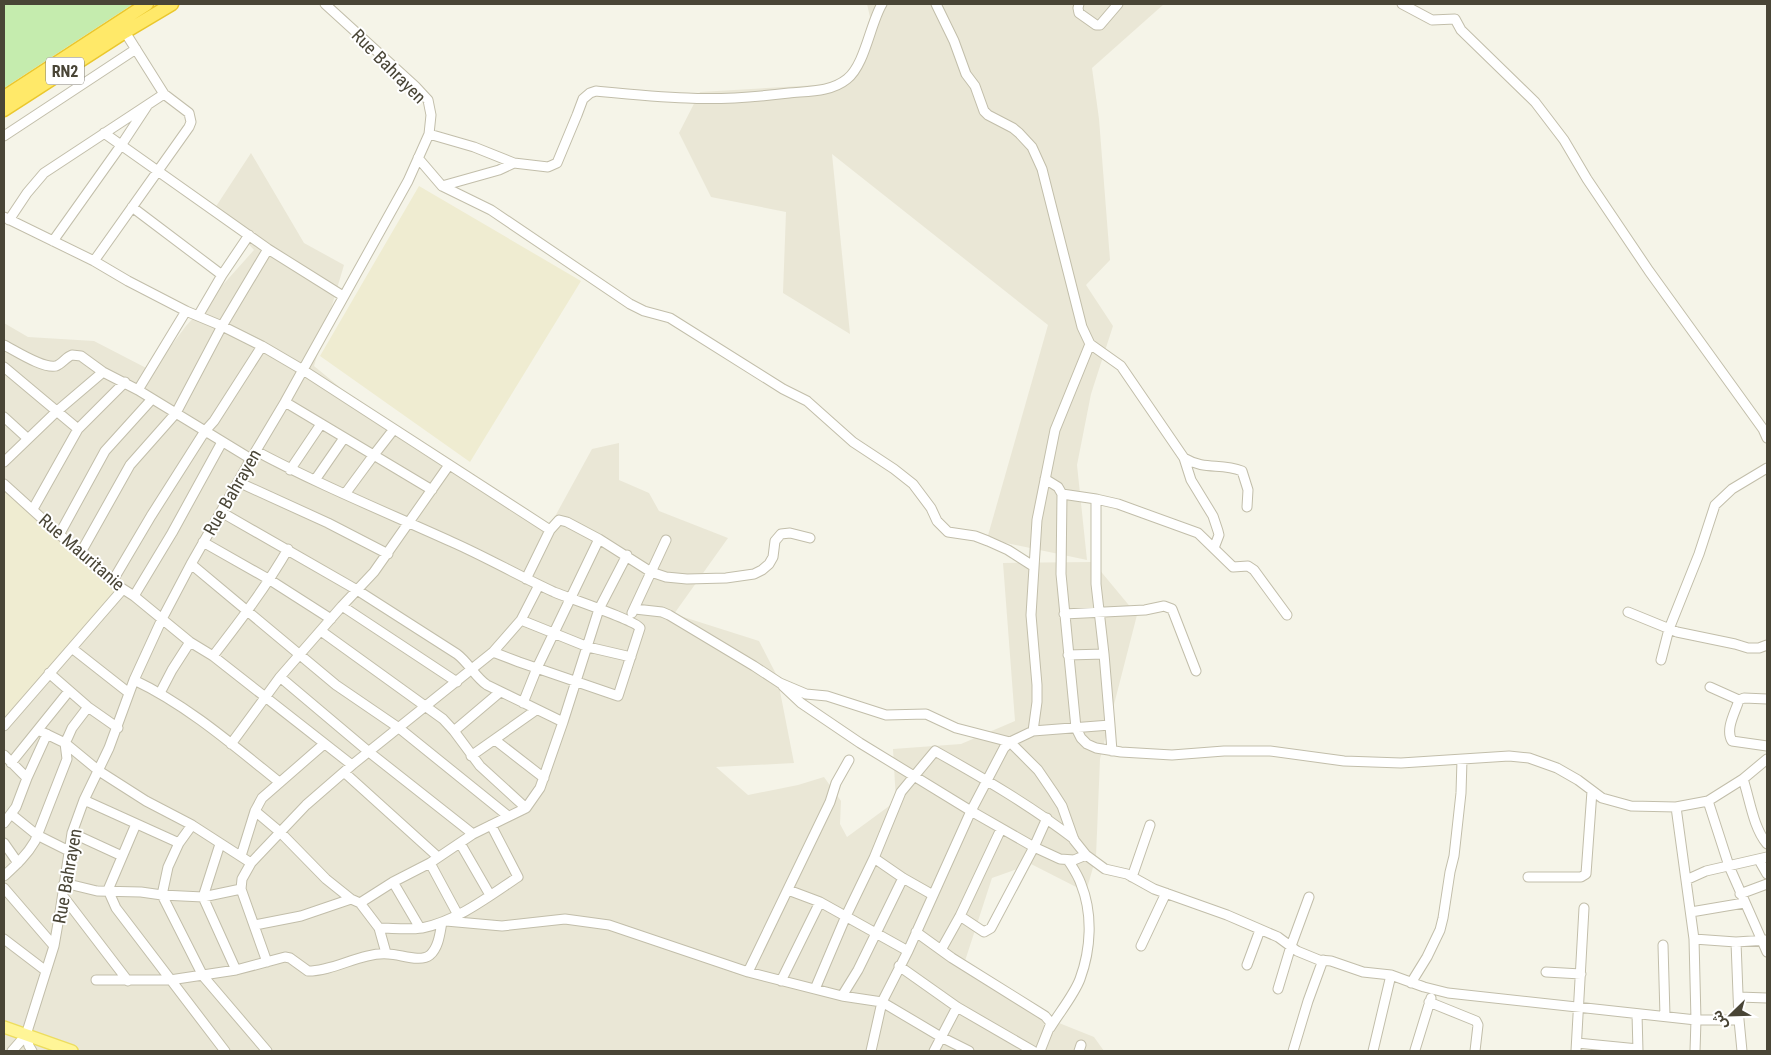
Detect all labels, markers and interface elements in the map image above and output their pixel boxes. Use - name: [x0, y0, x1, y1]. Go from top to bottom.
- street label: Rue Bahrayen: [348, 25, 430, 107]
- road number: RN2: [46, 58, 84, 84]
- street label: Rue Bahrayen: [199, 445, 265, 539]
- street label: Rue Mauritanie: [35, 509, 129, 595]
- street label: Rue Bahrayen: [48, 827, 86, 925]
- north arrow: [1706, 990, 1756, 1040]
- text: ش: [1708, 1008, 1730, 1032]

